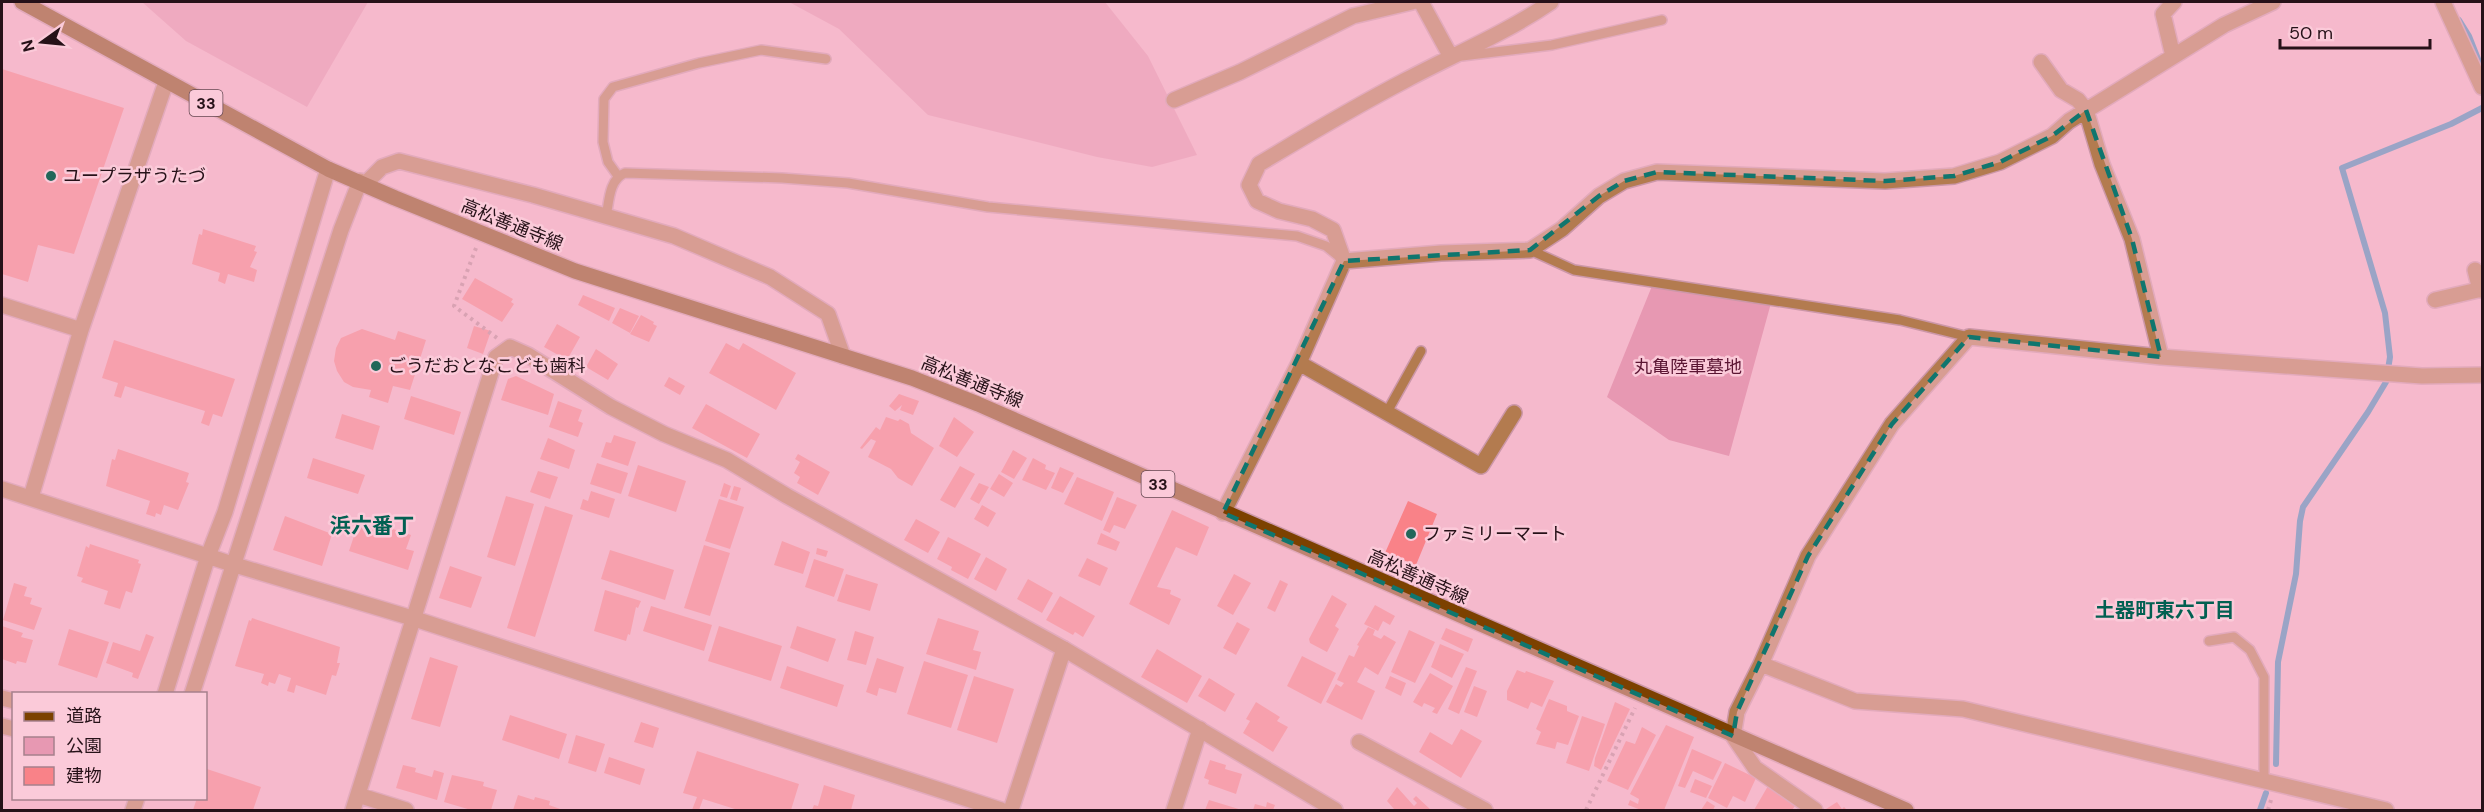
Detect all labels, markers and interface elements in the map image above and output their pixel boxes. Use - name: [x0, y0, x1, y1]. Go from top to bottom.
- north arrow: [12, 12, 72, 72]
- scale bar: [2280, 12, 2430, 50]
- text: 50 m: [2289, 21, 2333, 45]
- text: N: [16, 37, 40, 54]
- road number: 33: [190, 90, 222, 116]
- place label: ユープラザうたづ: [63, 164, 206, 188]
- marker: ユープラザうたづ: [44, 169, 58, 183]
- street label: 高松善通寺線: [457, 194, 567, 256]
- street label: 高松善通寺線: [917, 351, 1027, 413]
- place label: ごうだおとなこども歯科: [388, 354, 585, 378]
- park label: 丸亀陸軍墓地: [1634, 355, 1742, 379]
- marker: ごうだおとなこども歯科: [369, 359, 383, 373]
- road number: 33: [1142, 471, 1174, 497]
- district label: 浜六番丁: [330, 512, 414, 540]
- place label: ファミリーマート: [1423, 522, 1567, 546]
- marker: ファミリーマート: [1404, 527, 1418, 541]
- street label: 高松善通寺線: [1364, 544, 1472, 610]
- district label: 土器町東六丁目: [2095, 597, 2235, 623]
- legend: [12, 692, 207, 800]
- text: 道路: [66, 704, 102, 728]
- text: 公園: [66, 734, 102, 758]
- text: 建物: [66, 764, 102, 788]

